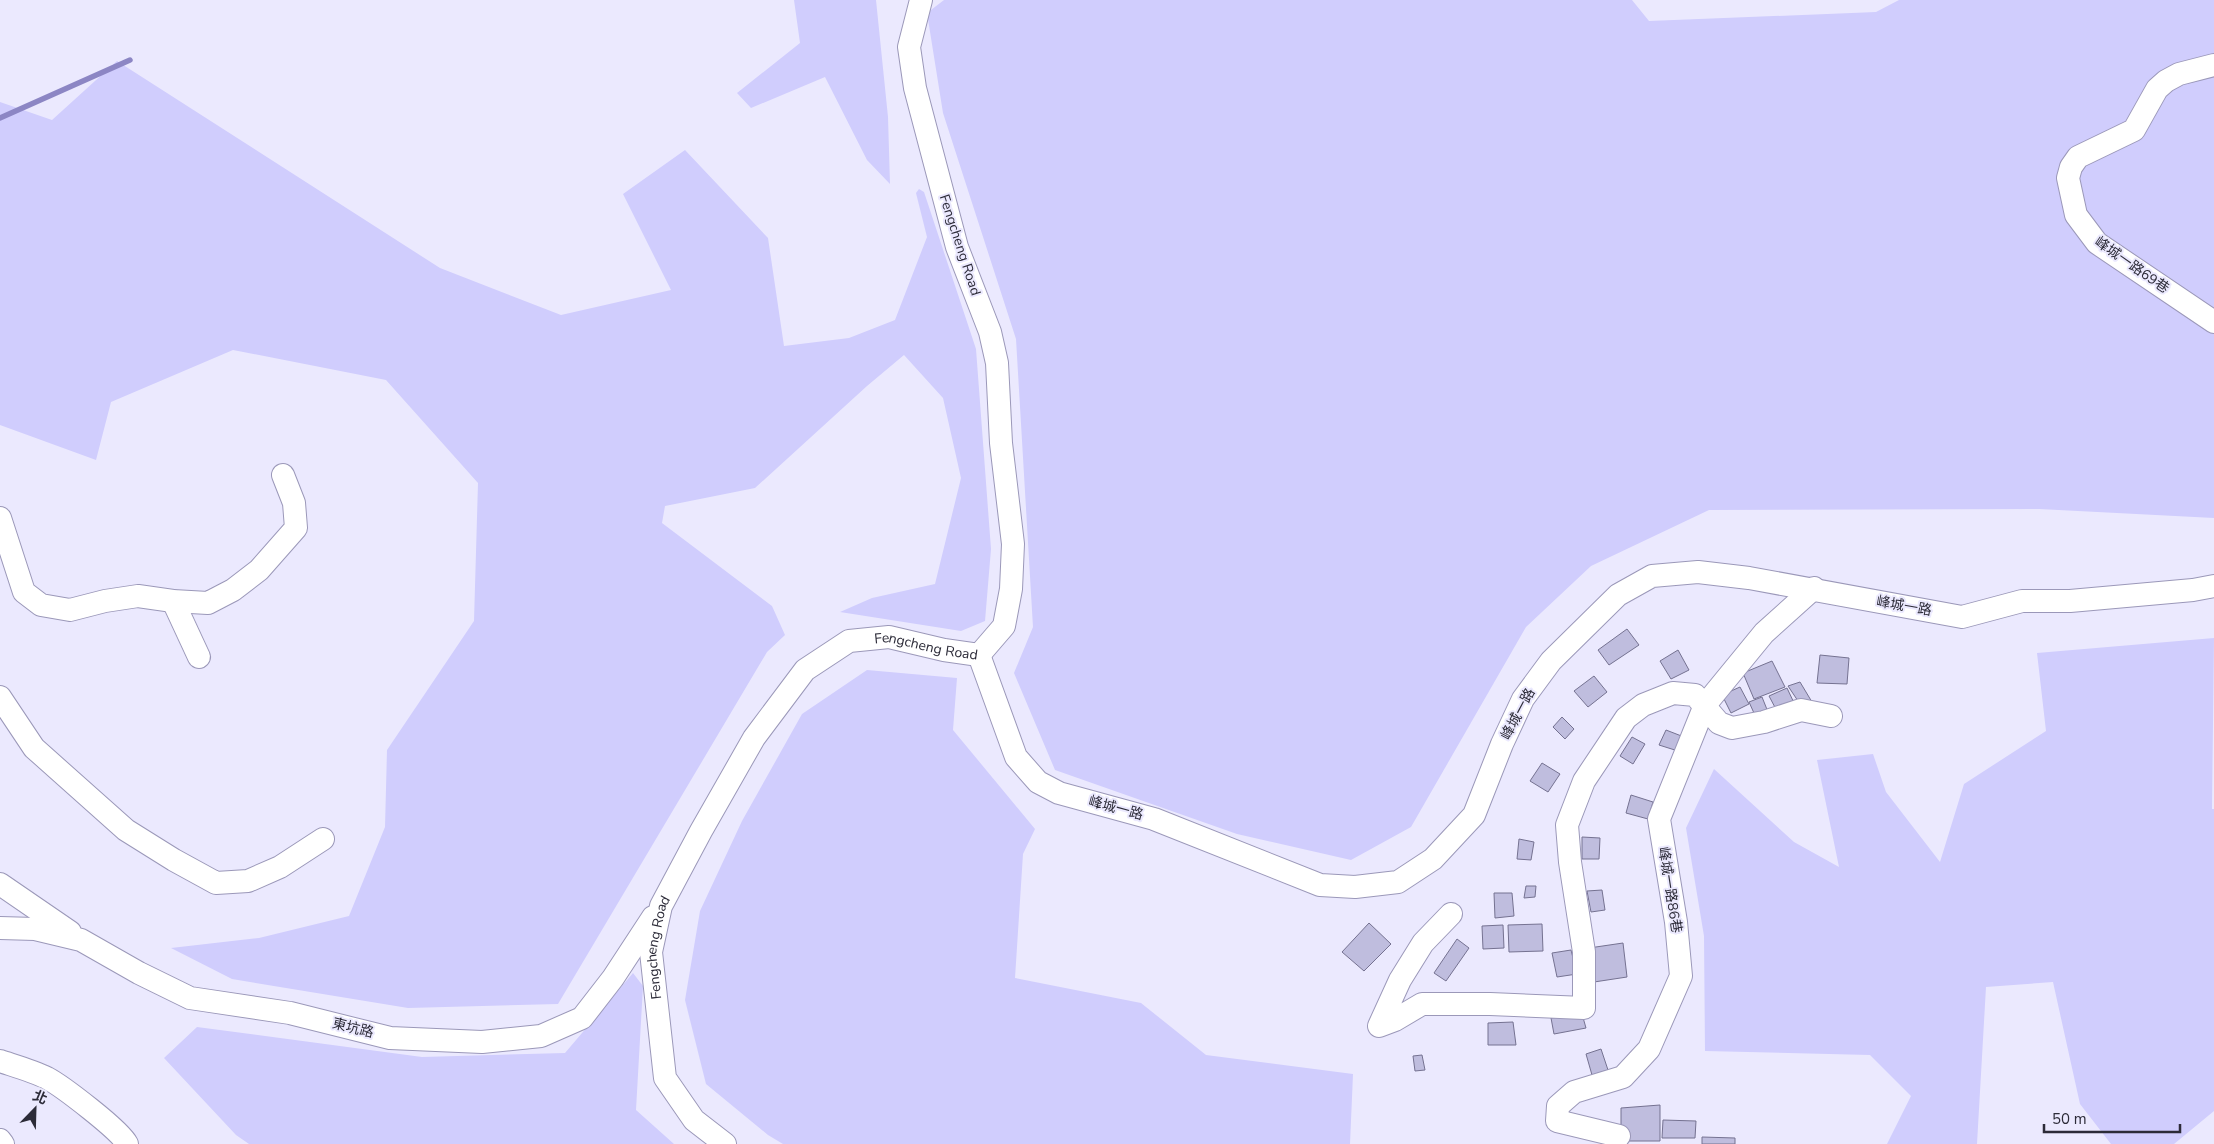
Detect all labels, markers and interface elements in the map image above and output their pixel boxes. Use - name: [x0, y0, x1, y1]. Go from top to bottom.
- street label: Fengcheng Road: [935, 192, 985, 298]
- street label: 峰城一路69巷: [2091, 232, 2173, 298]
- street label: 峰城一路: [1875, 592, 1933, 620]
- street label: Fengcheng Road: [873, 628, 979, 664]
- street label: 峰城一路: [1496, 685, 1540, 743]
- street label: 峰城一路: [1086, 792, 1146, 824]
- street label: 峰城一路86巷: [1654, 846, 1686, 934]
- street label: Fengcheng Road: [641, 892, 674, 1000]
- street label: 東坑路: [330, 1014, 376, 1042]
- north arrow: [10, 1084, 60, 1134]
- text: 北: [30, 1086, 50, 1109]
- scale bar: [2044, 1102, 2180, 1134]
- text: 50 m: [2052, 1109, 2087, 1129]

